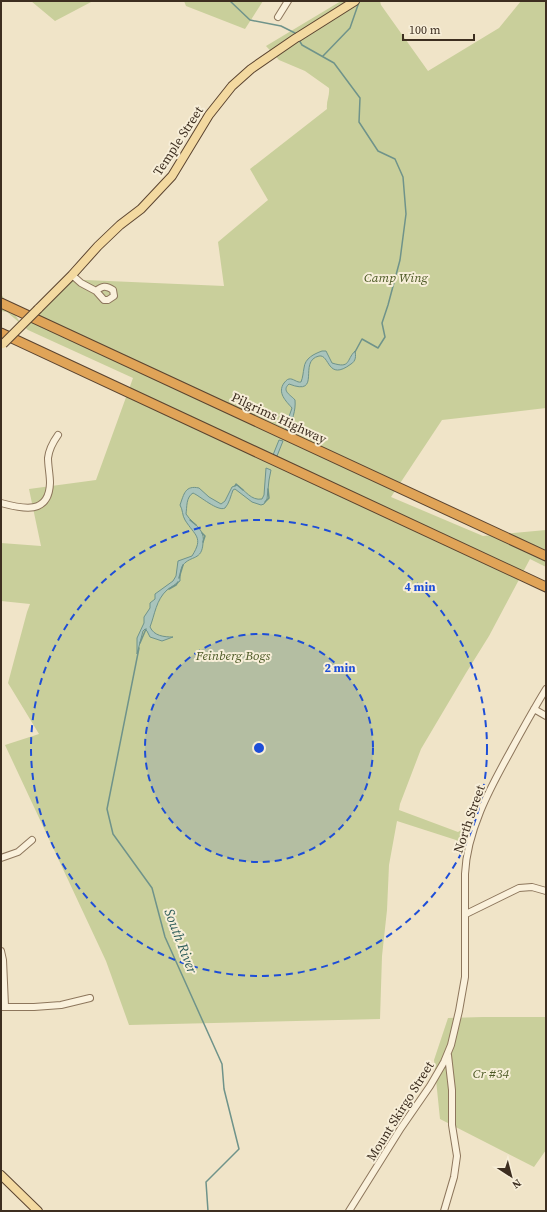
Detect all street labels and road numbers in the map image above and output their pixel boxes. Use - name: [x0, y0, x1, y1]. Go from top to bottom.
- street label: Temple Street: [149, 102, 207, 179]
- street label: Pilgrims Highway: [229, 389, 330, 448]
- street label: North Street: [449, 782, 489, 855]
- street label: Mount Skirgo Street: [362, 1057, 438, 1164]

